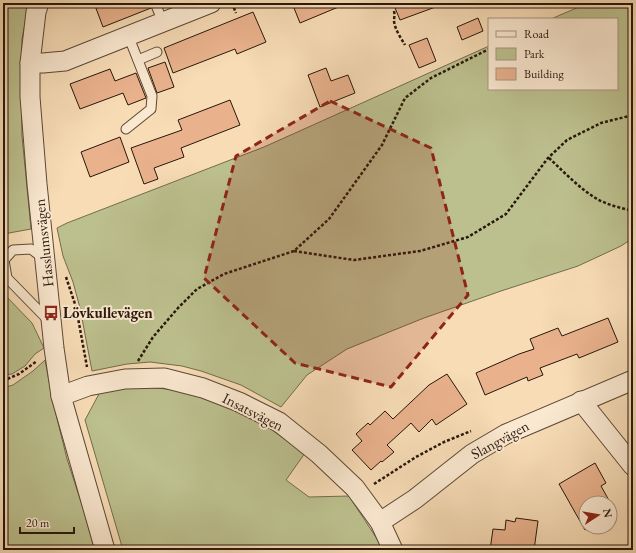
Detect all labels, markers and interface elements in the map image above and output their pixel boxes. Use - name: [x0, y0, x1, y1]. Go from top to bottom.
- legend: [488, 18, 618, 90]
- text: Road: [524, 26, 550, 42]
- text: Park: [524, 46, 545, 62]
- text: Building: [524, 66, 565, 82]
- street label: Hasslumsvägen: [29, 198, 58, 288]
- place label: Lövkullevägen: [63, 303, 153, 322]
- bus stop icon: Lövkullevägen: [42, 304, 60, 322]
- street label: Insatsvägen: [219, 388, 287, 435]
- street label: Slangvägen: [467, 416, 532, 463]
- north arrow: [578, 495, 618, 535]
- text: N: [600, 507, 616, 519]
- scale bar: [20, 509, 74, 535]
- text: 20 m: [26, 515, 50, 531]

